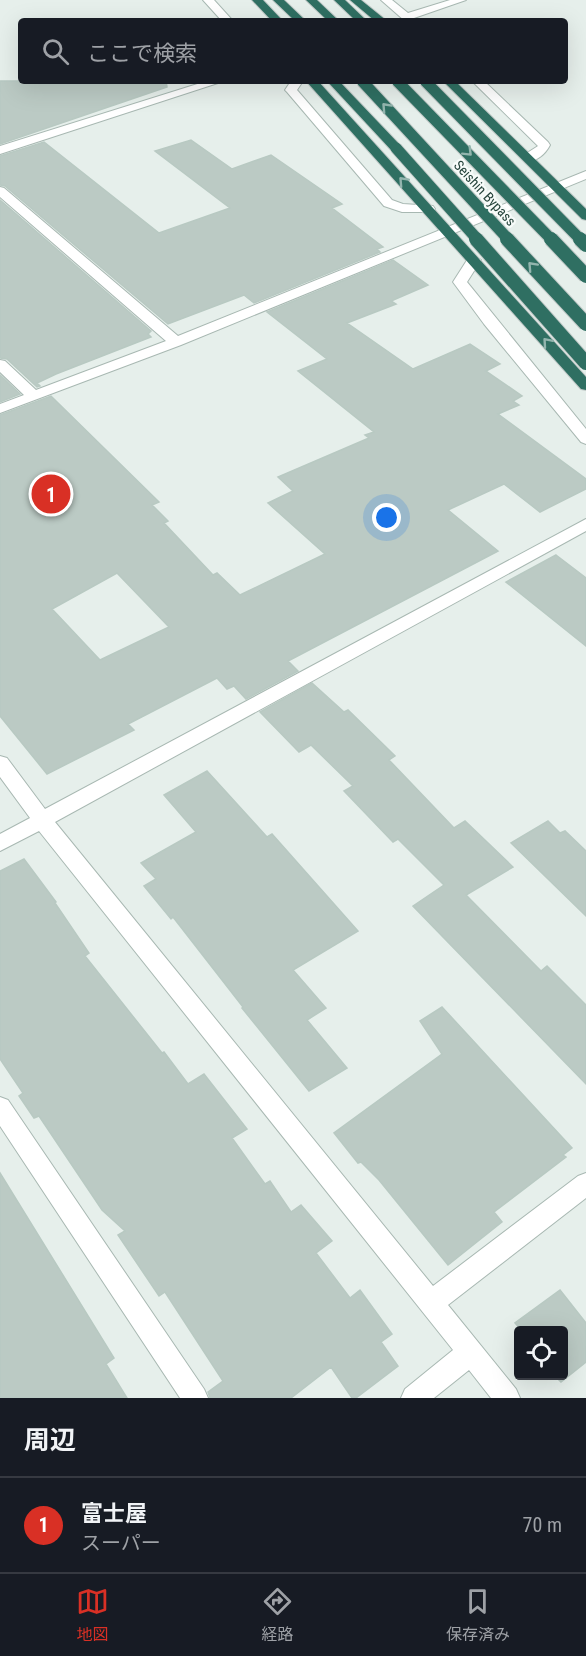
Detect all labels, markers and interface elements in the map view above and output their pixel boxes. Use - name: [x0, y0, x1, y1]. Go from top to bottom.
- search box: [18, 18, 568, 84]
- icon: search: [39, 35, 72, 68]
- text: ここで検索: [87, 41, 197, 66]
- one-way arrow: [382, 103, 393, 114]
- one-way arrow: [462, 145, 472, 156]
- street label: Seishin Bypass: [451, 157, 519, 229]
- one-way arrow: [400, 178, 411, 189]
- one-way arrow: [528, 262, 539, 273]
- one-way arrow: [543, 338, 554, 349]
- pin: 1: [32, 472, 70, 516]
- your location: [372, 503, 401, 532]
- map controls: [514, 1326, 568, 1380]
- button: locate: [514, 1326, 568, 1380]
- text: 周辺: [24, 1425, 76, 1455]
- text: 富士屋: [81, 1501, 147, 1526]
- text: 1: [38, 1513, 49, 1537]
- text: 70 m: [523, 1513, 562, 1537]
- text: スーパー: [81, 1531, 161, 1555]
- tab: 地図: [76, 1585, 109, 1645]
- tab: 経路: [261, 1585, 294, 1645]
- tab: 保存済み: [446, 1585, 510, 1645]

